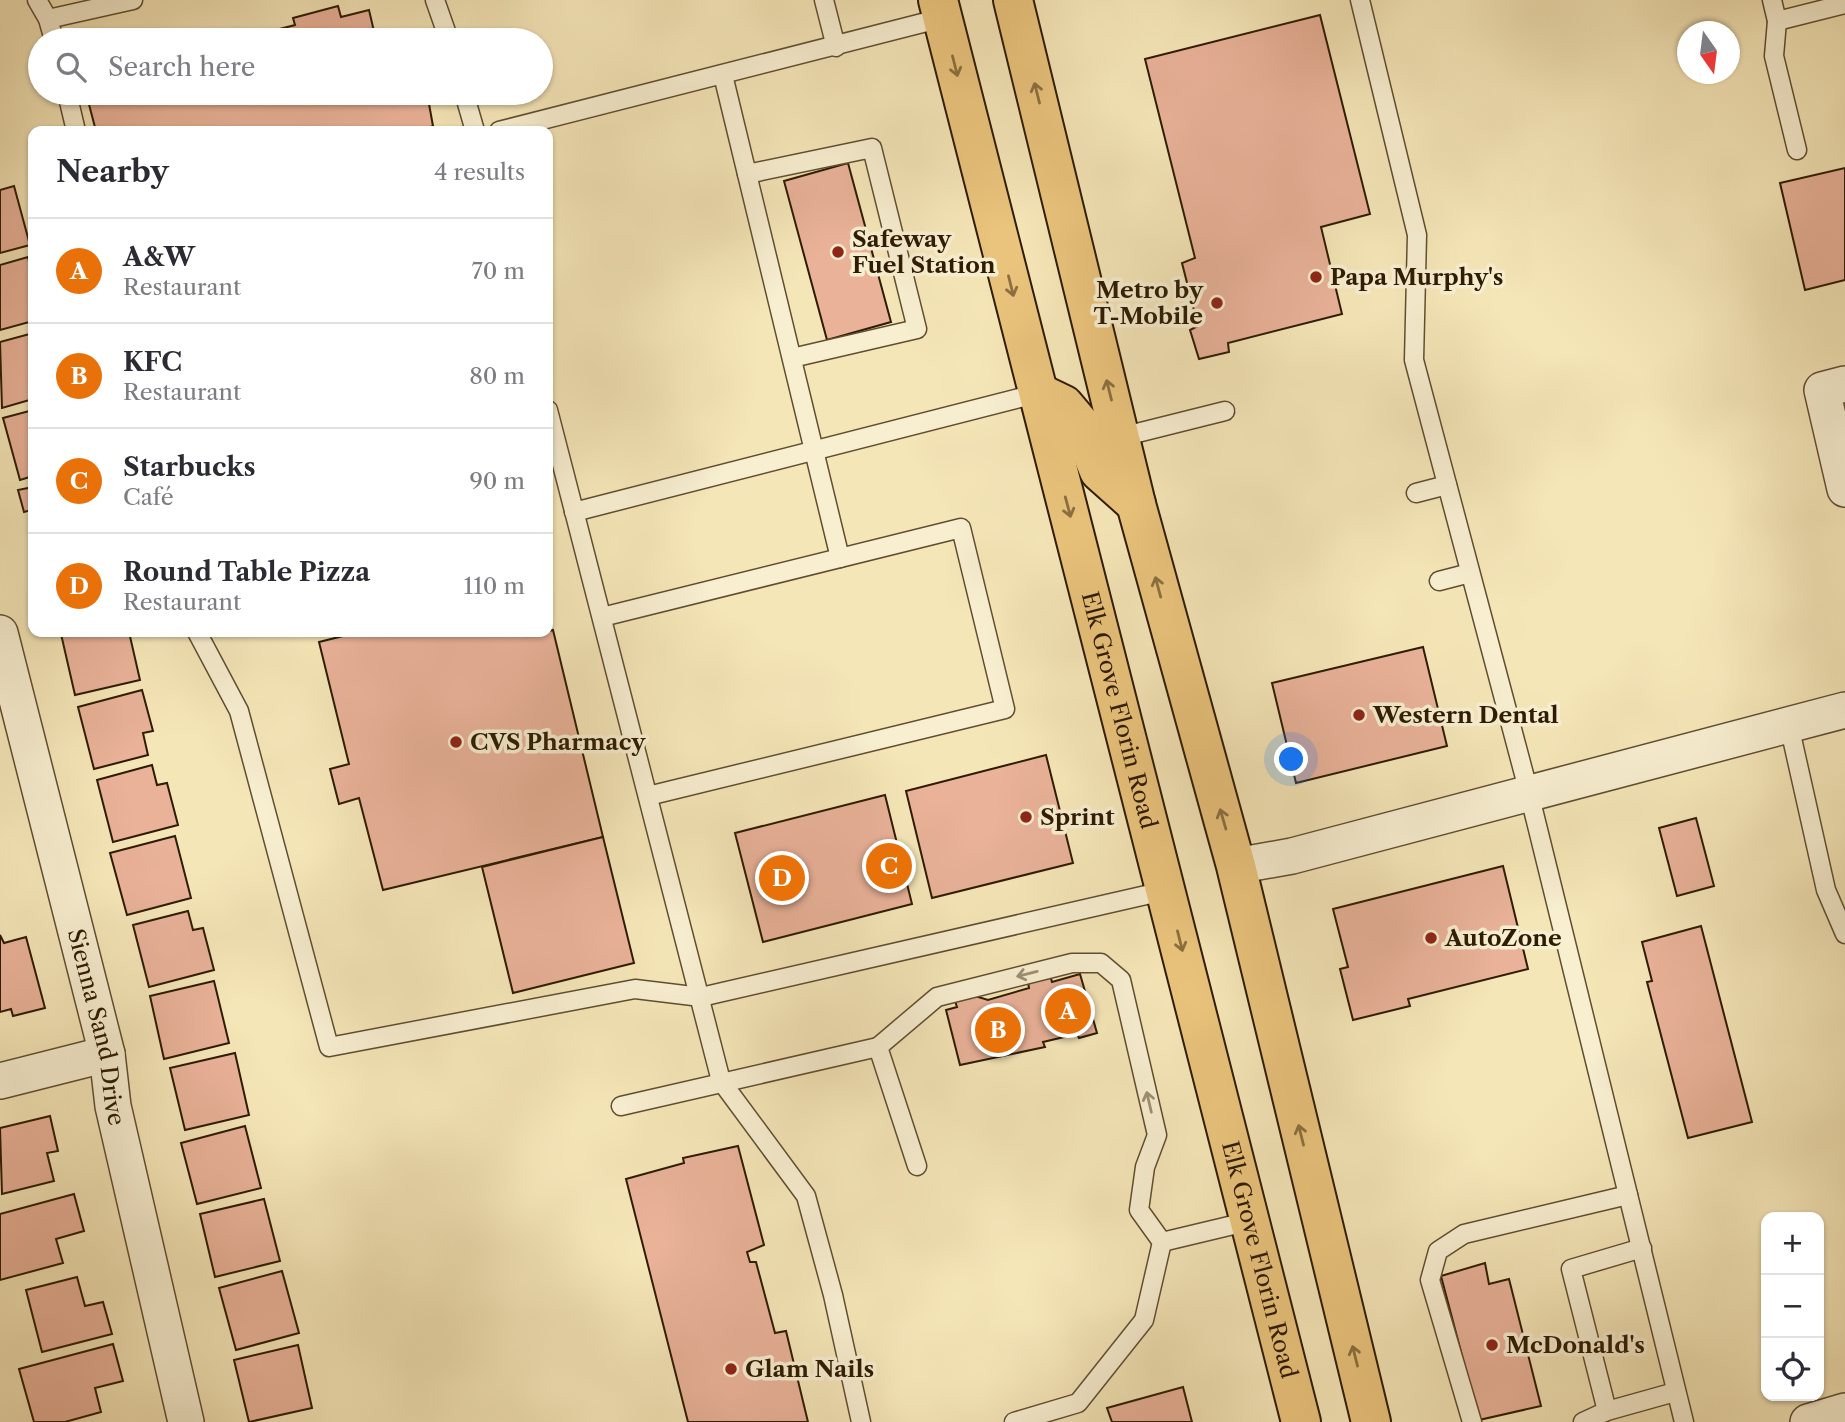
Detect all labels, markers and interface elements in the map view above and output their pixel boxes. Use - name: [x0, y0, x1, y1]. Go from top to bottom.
- north arrow: [1677, 21, 1740, 84]
- search box: [28, 28, 553, 105]
- icon: search: [52, 48, 90, 86]
- text: Search here: [108, 51, 255, 83]
- one-way arrow: [949, 54, 962, 77]
- one-way arrow: [1030, 82, 1043, 105]
- text: Nearby: [56, 153, 169, 190]
- text: 4 results: [434, 158, 525, 186]
- place label: Safeway Fuel Station: [852, 225, 996, 279]
- text: A&W: [123, 241, 195, 273]
- marker: Safeway Fuel Station: [830, 244, 846, 260]
- text: A: [70, 257, 88, 285]
- text: 70 m: [472, 257, 525, 285]
- place label: Papa Murphy's: [1330, 263, 1504, 291]
- marker: Papa Murphy's: [1308, 269, 1324, 285]
- text: Restaurant: [123, 273, 241, 301]
- one-way arrow: [1005, 275, 1018, 297]
- place label: Metro by T-Mobile: [1093, 276, 1204, 330]
- marker: Metro by T-Mobile: [1209, 295, 1225, 311]
- text: KFC: [123, 346, 182, 378]
- text: B: [70, 362, 88, 390]
- text: 80 m: [469, 362, 525, 390]
- text: Restaurant: [123, 378, 241, 406]
- one-way arrow: [1102, 379, 1115, 402]
- text: Starbucks: [123, 451, 256, 483]
- text: C: [70, 467, 88, 495]
- text: 90 m: [469, 467, 525, 495]
- text: Café: [123, 483, 174, 511]
- one-way arrow: [1062, 495, 1075, 518]
- text: Round Table Pizza: [123, 556, 370, 588]
- text: D: [69, 572, 89, 600]
- text: 110 m: [464, 572, 525, 600]
- one-way arrow: [1151, 576, 1164, 599]
- text: Restaurant: [123, 588, 241, 616]
- street label: Elk Grove Florin Road: [1076, 589, 1163, 832]
- place label: Western Dental: [1372, 701, 1559, 729]
- marker: Western Dental: [1351, 707, 1367, 723]
- place label: CVS Pharmacy: [470, 728, 646, 756]
- marker: CVS Pharmacy: [448, 734, 464, 750]
- your location: [1274, 742, 1308, 776]
- place label: Sprint: [1040, 803, 1115, 831]
- one-way arrow: [1215, 808, 1228, 830]
- marker: Sprint: [1018, 809, 1034, 825]
- pin: C: [866, 840, 912, 892]
- pin: D: [759, 852, 805, 904]
- place label: AutoZone: [1444, 924, 1562, 952]
- street label: Sienna Sand Drive: [62, 926, 131, 1128]
- one-way arrow: [1174, 929, 1187, 951]
- marker: AutoZone: [1423, 930, 1439, 946]
- one-way arrow: [1016, 968, 1039, 981]
- pin: A: [1045, 985, 1091, 1037]
- pin: B: [975, 1004, 1021, 1056]
- one-way arrow: [1142, 1091, 1155, 1114]
- one-way arrow: [1294, 1124, 1307, 1147]
- street label: Elk Grove Florin Road: [1216, 1138, 1303, 1381]
- map controls: [1761, 1212, 1824, 1401]
- button: +: [1761, 1212, 1824, 1275]
- button: −: [1761, 1275, 1824, 1338]
- place label: McDonald's: [1506, 1331, 1645, 1359]
- marker: McDonald's: [1484, 1337, 1500, 1353]
- button: locate: [1761, 1338, 1824, 1401]
- one-way arrow: [1348, 1345, 1361, 1368]
- place label: Glam Nails: [745, 1355, 874, 1383]
- marker: Glam Nails: [723, 1361, 739, 1377]

